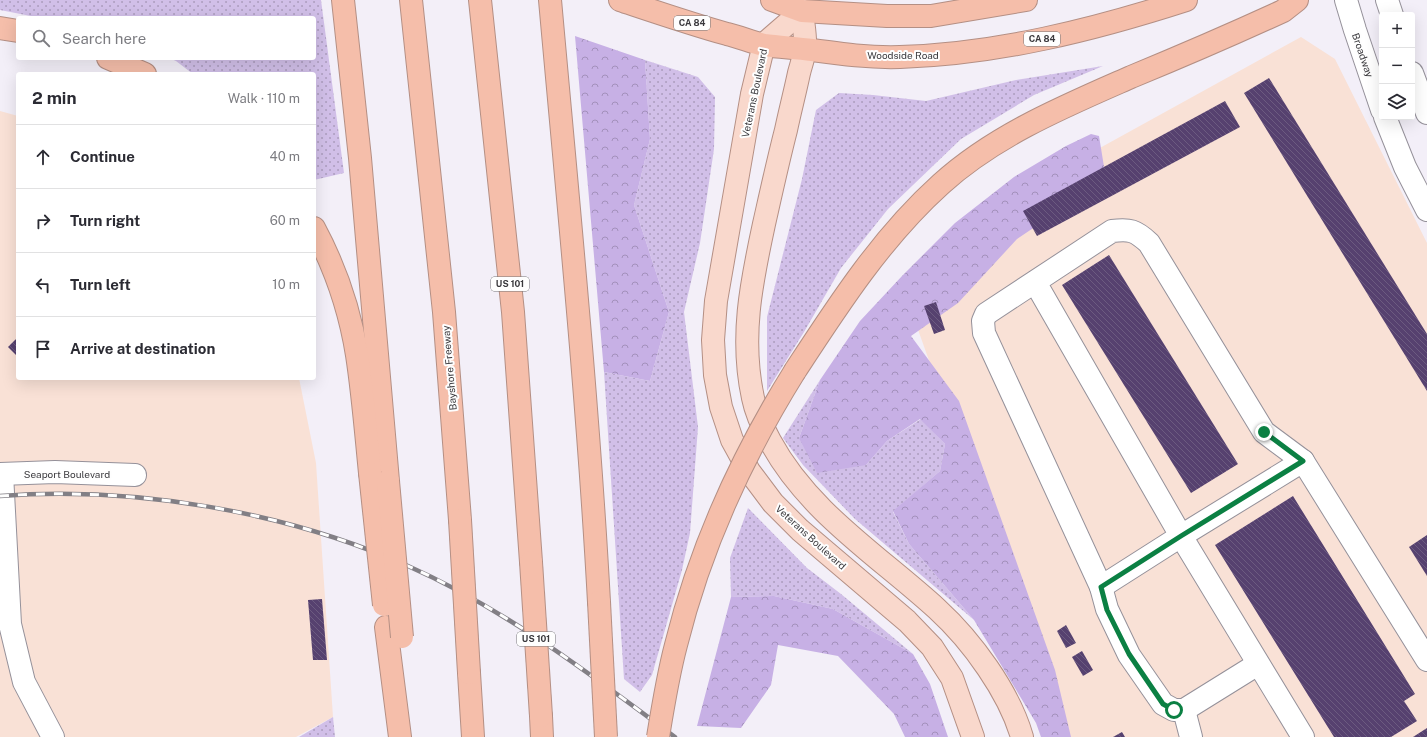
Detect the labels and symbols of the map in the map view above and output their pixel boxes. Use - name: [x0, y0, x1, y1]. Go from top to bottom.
- road number: CA 84: [674, 16, 710, 30]
- street label: Broadway: [1350, 31, 1376, 79]
- road number: CA 84: [1024, 32, 1060, 46]
- street label: Veterans Boulevard: [739, 48, 769, 138]
- street label: Woodside Road: [867, 49, 939, 61]
- road number: US 101: [491, 277, 529, 291]
- street label: Bayshore Freeway: [439, 324, 459, 411]
- route end: [1255, 423, 1273, 441]
- street label: Seaport Boulevard: [24, 468, 110, 480]
- street label: Veterans Boulevard: [773, 502, 849, 572]
- road number: US 101: [517, 632, 555, 646]
- route start: [1165, 701, 1183, 719]

